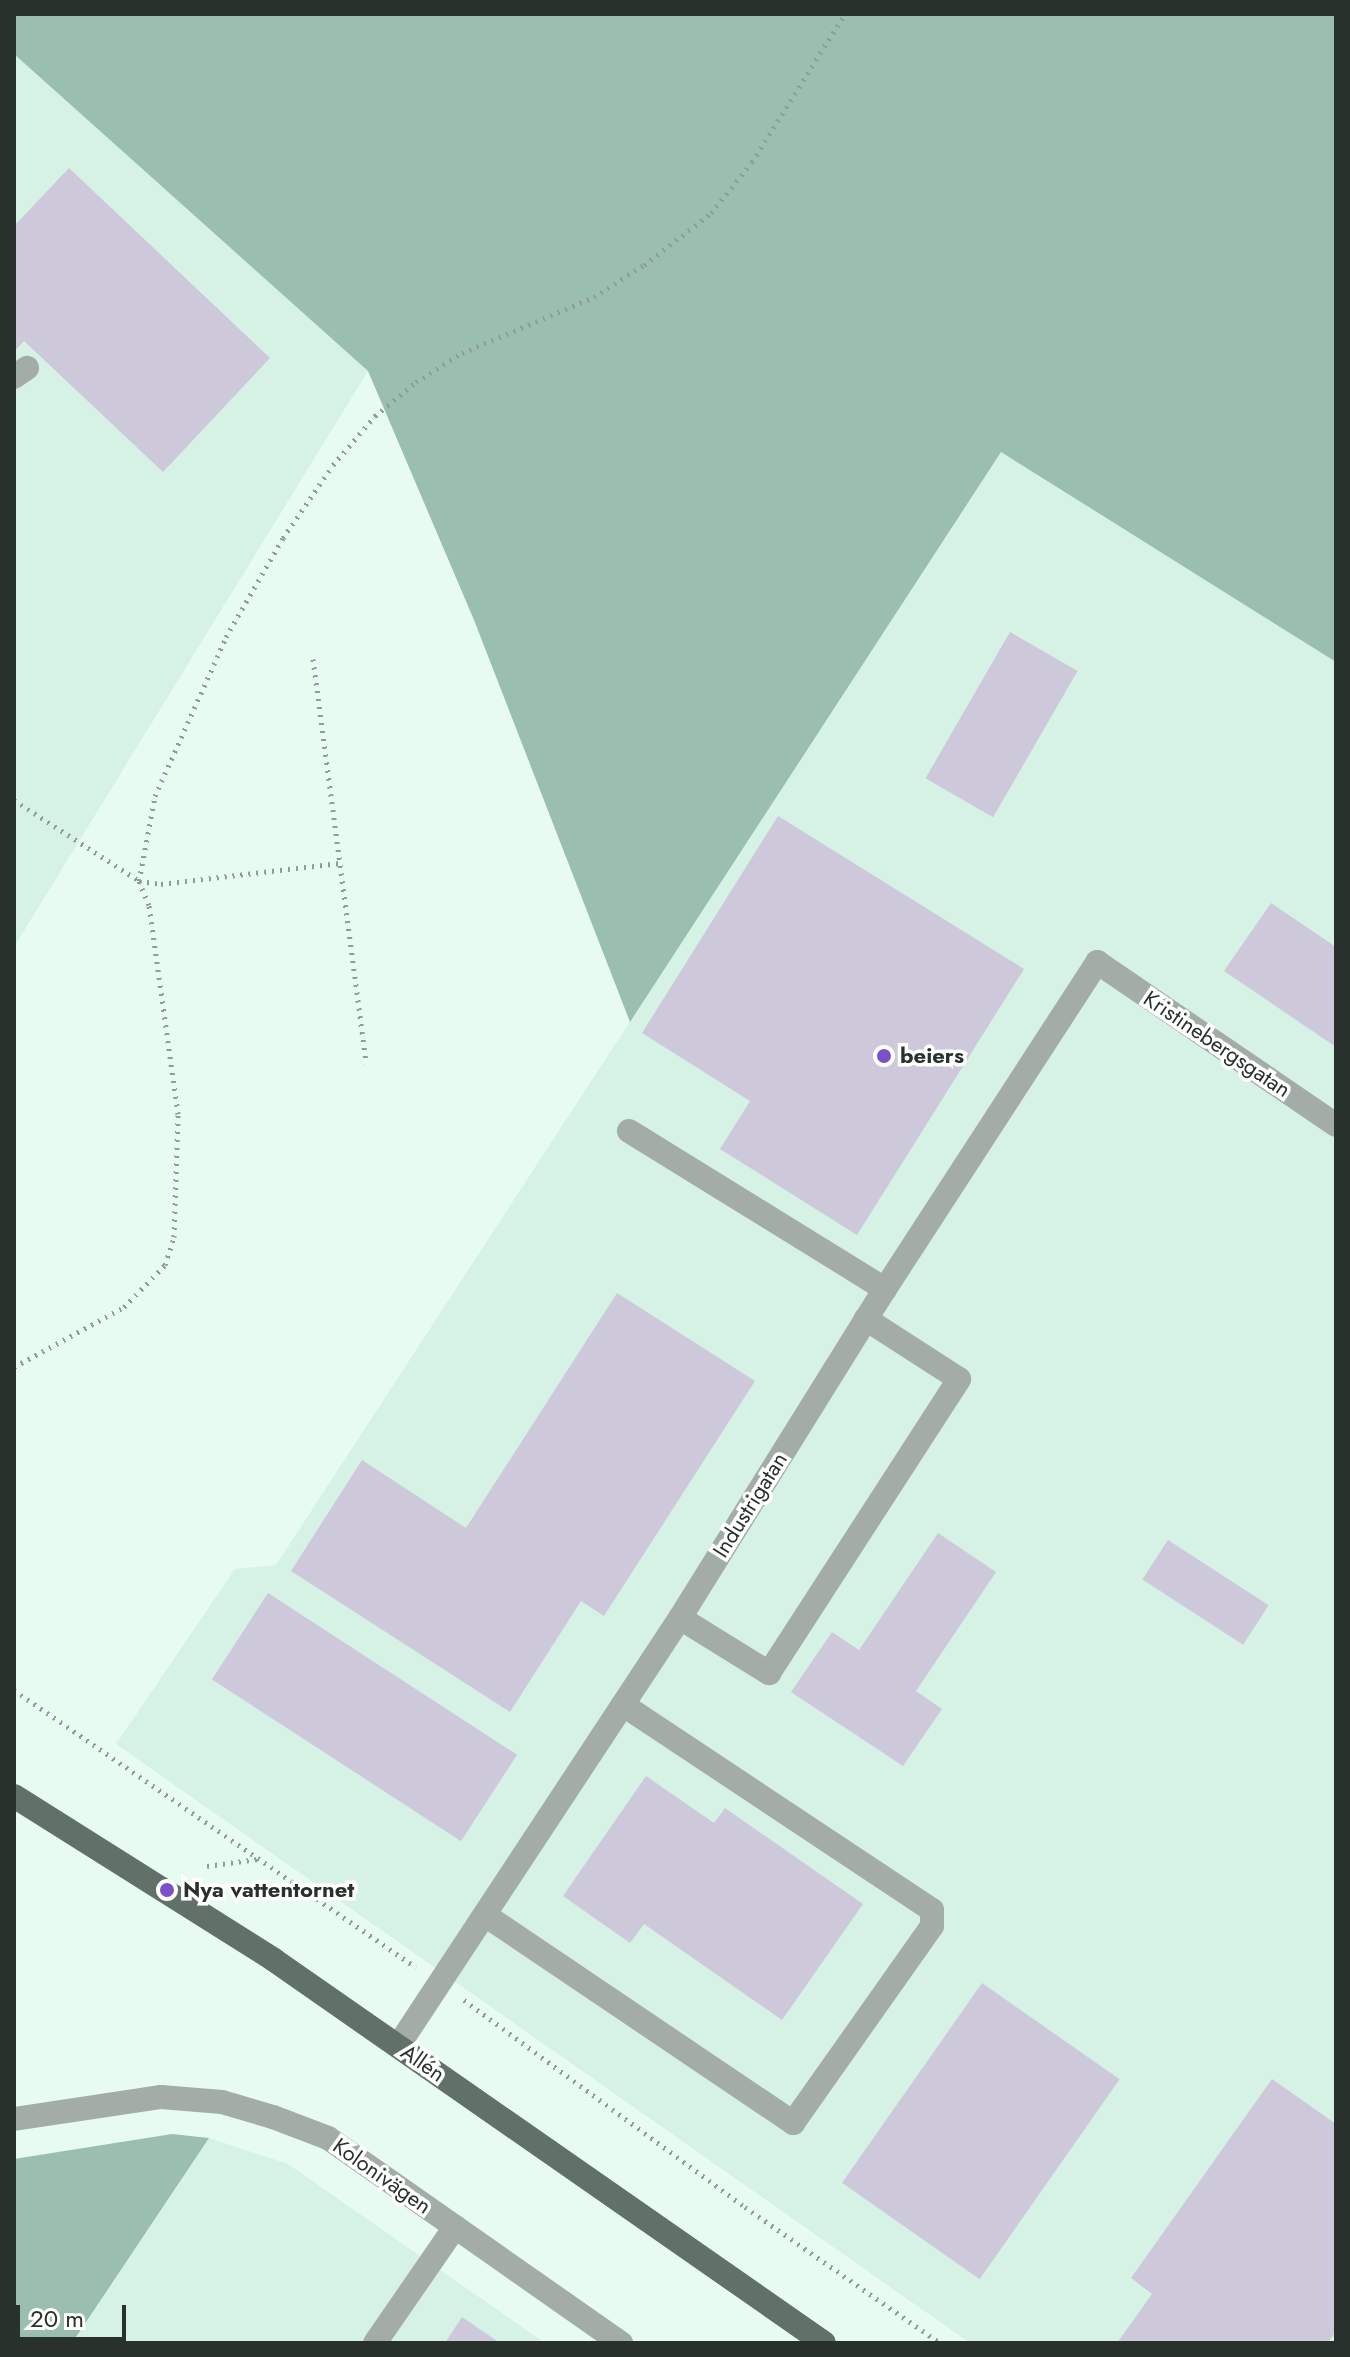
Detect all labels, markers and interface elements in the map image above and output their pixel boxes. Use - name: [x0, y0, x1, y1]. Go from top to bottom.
- street label: Kristinebergsgatan: [1139, 985, 1295, 1103]
- place label: beiers: [900, 1043, 964, 1069]
- marker: beiers: [875, 1047, 893, 1065]
- street label: Industrigatan: [707, 1448, 793, 1562]
- place label: Nya vattentornet: [183, 1877, 354, 1903]
- marker: Nya vattentornet: [158, 1881, 176, 1899]
- street label: Allén: [396, 2039, 450, 2087]
- street label: Kolonivägen: [328, 2133, 436, 2219]
- scale bar: [20, 2289, 130, 2339]
- text: 20 m: [30, 2301, 84, 2336]

